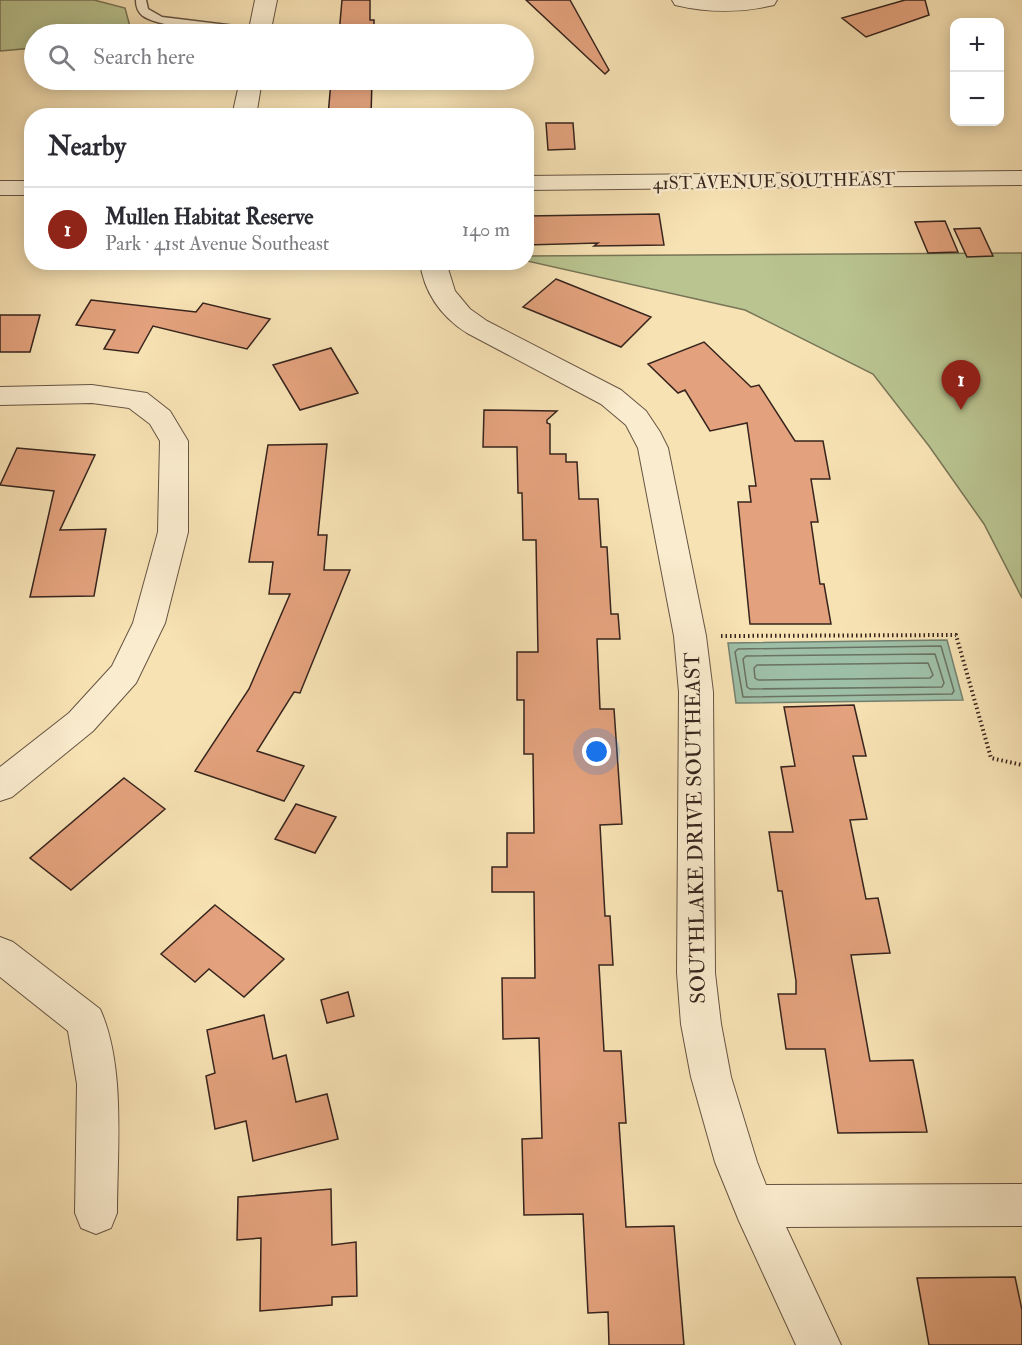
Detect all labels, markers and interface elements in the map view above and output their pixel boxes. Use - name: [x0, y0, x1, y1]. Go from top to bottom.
- map controls: [950, 18, 1004, 126]
- button: +: [950, 18, 1004, 72]
- search box: [24, 24, 534, 90]
- icon: search: [45, 41, 78, 74]
- text: Search here: [93, 43, 195, 71]
- button: −: [950, 72, 1004, 126]
- text: Nearby: [48, 131, 126, 163]
- street label: 41ST AVENUE SOUTHEAST: [652, 168, 896, 195]
- text: Mullen Habitat Reserve: [105, 203, 314, 231]
- text: 1: [64, 217, 71, 242]
- text: 140 m: [462, 217, 510, 242]
- text: Park · 41st Avenue Southeast: [105, 231, 329, 256]
- pin: 1: [942, 360, 980, 410]
- street label: SOUTHLAKE DRIVE SOUTHEAST: [679, 652, 712, 1004]
- your location: [582, 737, 611, 766]

